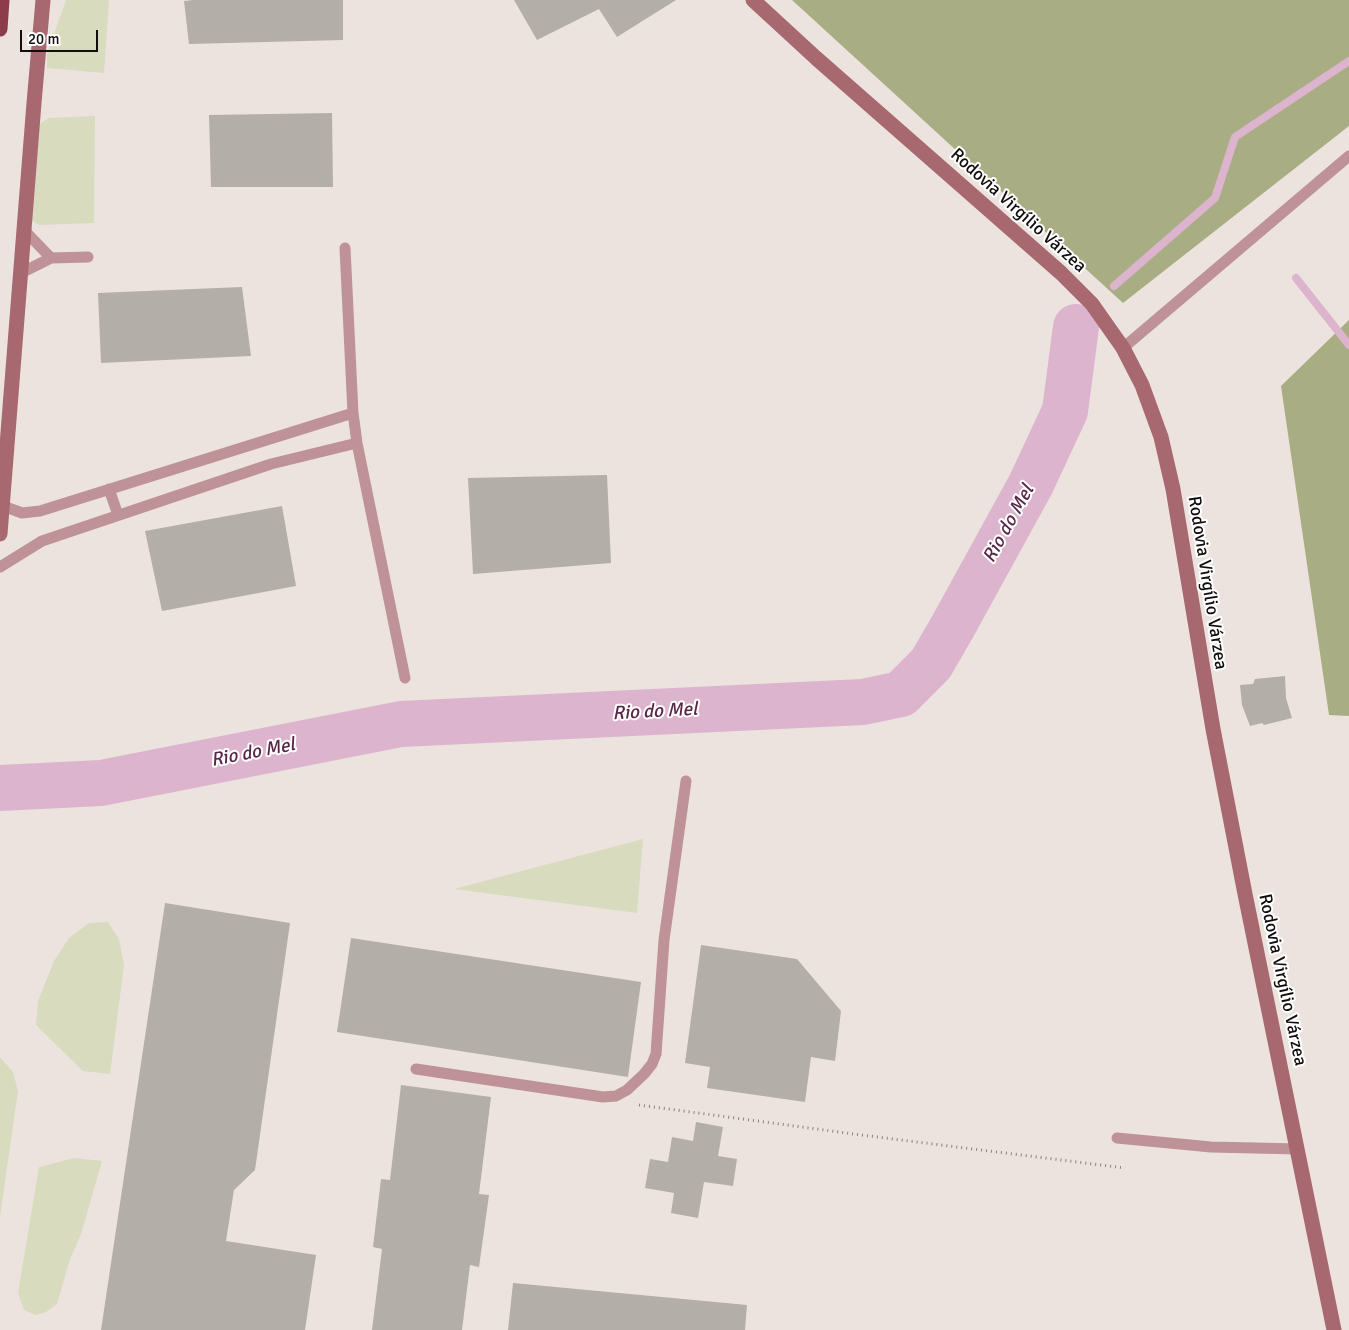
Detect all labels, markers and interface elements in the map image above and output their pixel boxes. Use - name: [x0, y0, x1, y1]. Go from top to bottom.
- scale bar: [22, 20, 100, 52]
- text: 20 m: [28, 30, 59, 48]
- street label: Rodovia Virgílio Várzea: [946, 144, 1090, 278]
- water label: Rio do Mel: [978, 481, 1040, 567]
- street label: Rodovia Virgílio Várzea: [1183, 495, 1231, 671]
- water label: Rio do Mel: [612, 698, 698, 726]
- water label: Rio do Mel: [209, 734, 297, 772]
- street label: Rodovia Virgílio Várzea: [1253, 892, 1311, 1068]

